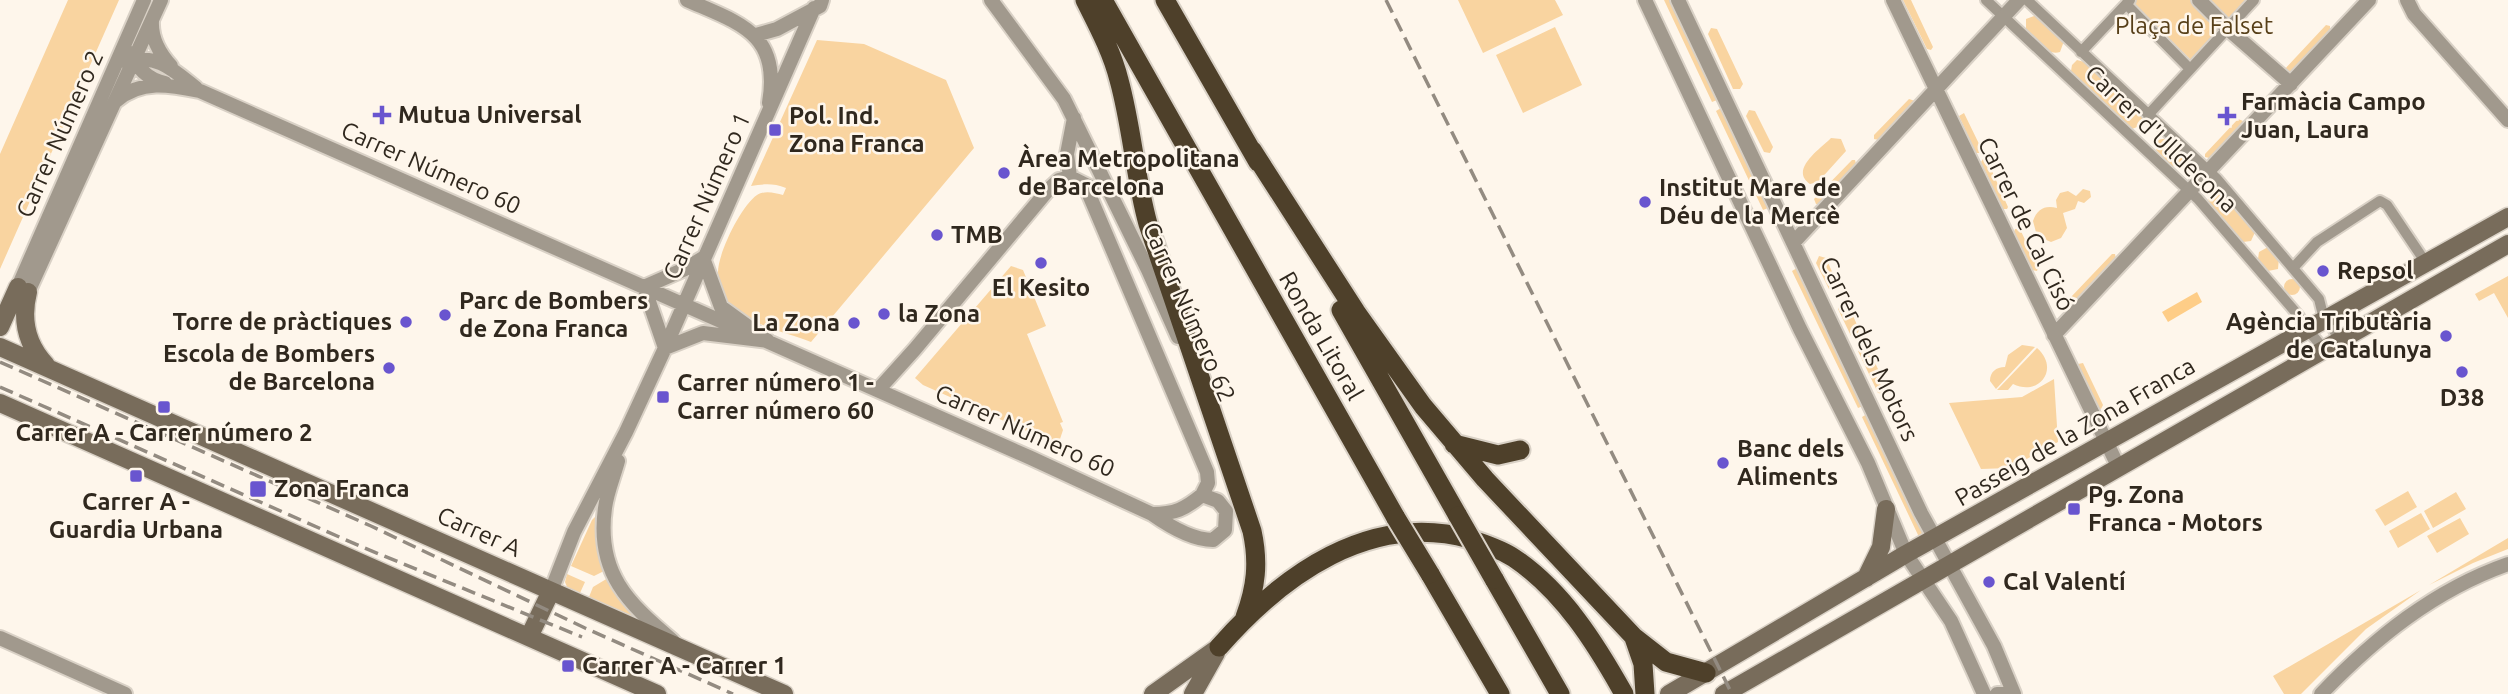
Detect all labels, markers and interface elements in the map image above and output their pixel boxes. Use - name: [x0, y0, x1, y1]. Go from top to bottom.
- park label: Plaça de Falset: [2115, 12, 2274, 39]
- street label: Carrer Número 2: [11, 46, 108, 222]
- street label: Carrer d'Ulldecona: [2080, 59, 2243, 218]
- place label: Farmàcia Campo Juan, Laura: [2241, 88, 2426, 143]
- place label: Mutua Universal: [398, 101, 582, 128]
- place label: Pol. Ind. Zona Franca: [789, 102, 924, 157]
- marker: Mutua Universal: [372, 105, 392, 125]
- street label: Carrer Número 1: [658, 108, 755, 284]
- marker: Farmàcia Campo Juan, Laura: [2219, 108, 2235, 124]
- street label: Carrer Número 60: [337, 116, 525, 219]
- marker: Pol. Ind. Zona Franca: [767, 122, 783, 138]
- street label: Carrer de Cal Cisó: [1973, 133, 2080, 315]
- place label: Àrea Metropolitana de Barcelona: [1018, 143, 1240, 200]
- marker: Àrea Metropolitana de Barcelona: [996, 165, 1012, 181]
- place label: Institut Mare de Déu de la Mercè: [1659, 174, 1841, 229]
- marker: Institut Mare de Déu de la Mercè: [1637, 194, 1653, 210]
- street label: Carrer Número 62: [1138, 218, 1241, 406]
- place label: TMB: [951, 221, 1003, 248]
- marker: TMB: [929, 227, 945, 243]
- street label: Carrer dels Motors: [1815, 252, 1924, 445]
- marker: El Kesito: [1033, 255, 1049, 271]
- place label: Repsol: [2337, 257, 2414, 284]
- marker: Repsol: [2315, 263, 2331, 279]
- street label: Ronda Litoral: [1274, 267, 1369, 405]
- place label: El Kesito: [992, 274, 1090, 301]
- place label: Parc de Bombers de Zona Franca: [459, 287, 648, 342]
- place label: la Zona: [898, 300, 980, 327]
- marker: la Zona: [876, 306, 892, 322]
- marker: Parc de Bombers de Zona Franca: [437, 307, 453, 323]
- place label: Torre de pràctiques: [172, 308, 392, 335]
- place label: Agència Tributària de Catalunya: [2226, 308, 2432, 363]
- place label: La Zona: [752, 309, 840, 336]
- marker: Torre de pràctiques: [398, 314, 414, 330]
- marker: La Zona: [846, 315, 862, 331]
- marker: Agència Tributària de Catalunya: [2438, 328, 2454, 344]
- place label: Escola de Bombers de Barcelona: [163, 340, 375, 395]
- street label: Passeig de la Zona Franca: [1950, 352, 2199, 511]
- marker: Escola de Bombers de Barcelona: [381, 360, 397, 376]
- marker: D38: [2454, 364, 2470, 380]
- place label: Carrer número 1 - Carrer número 60: [677, 369, 874, 424]
- street label: Carrer Número 60: [931, 379, 1119, 482]
- place label: D38: [2440, 384, 2484, 411]
- marker: Carrer número 1 - Carrer número 60: [655, 389, 671, 405]
- marker: Carrer A - Carrer número 2: [156, 399, 172, 415]
- place label: Carrer A - Carrer número 2: [16, 419, 312, 446]
- place label: Banc dels Aliments: [1737, 435, 1844, 490]
- marker: Banc dels Aliments: [1715, 455, 1731, 471]
- marker: Carrer A - Guardia Urbana: [128, 468, 144, 484]
- place label: Zona Franca: [274, 475, 409, 502]
- marker: Zona Franca: [248, 479, 268, 499]
- place label: Pg. Zona Franca - Motors: [2088, 481, 2263, 536]
- place label: Carrer A - Guardia Urbana: [49, 488, 223, 543]
- street label: Carrer A: [433, 501, 526, 562]
- marker: Pg. Zona Franca - Motors: [2066, 501, 2082, 517]
- place label: Cal Valentí: [2003, 568, 2126, 595]
- marker: Cal Valentí: [1981, 574, 1997, 590]
- place label: Carrer A - Carrer 1: [582, 652, 787, 679]
- marker: Carrer A - Carrer 1: [560, 658, 576, 674]

